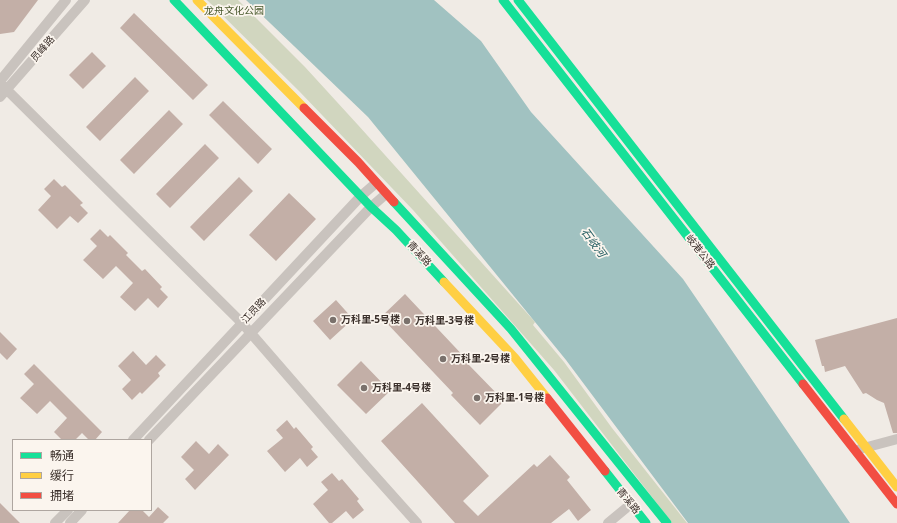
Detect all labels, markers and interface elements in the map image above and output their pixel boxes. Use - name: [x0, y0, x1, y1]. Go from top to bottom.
- park label: 龙舟文化公园: [204, 5, 264, 17]
- street label: 员峰路: [29, 34, 57, 64]
- water label: 石岐河: [578, 226, 608, 260]
- street label: 岐港公路: [683, 233, 717, 271]
- street label: 青溪路: [404, 239, 434, 269]
- street label: 江员路: [239, 296, 269, 326]
- place label: 万科里-5号楼: [341, 314, 400, 326]
- marker: 万科里-5号楼: [328, 315, 338, 325]
- place label: 万科里-3号楼: [415, 315, 474, 327]
- marker: 万科里-3号楼: [402, 316, 412, 326]
- place label: 万科里-2号楼: [451, 353, 510, 365]
- marker: 万科里-2号楼: [438, 354, 448, 364]
- place label: 万科里-4号楼: [372, 382, 431, 394]
- marker: 万科里-4号楼: [359, 383, 369, 393]
- place label: 万科里-1号楼: [485, 392, 544, 404]
- marker: 万科里-1号楼: [472, 393, 482, 403]
- legend: [12, 439, 152, 511]
- text: 畅通: [50, 447, 74, 464]
- text: 缓行: [50, 467, 74, 484]
- street label: 青溪路: [614, 486, 642, 516]
- text: 拥堵: [50, 487, 74, 504]

